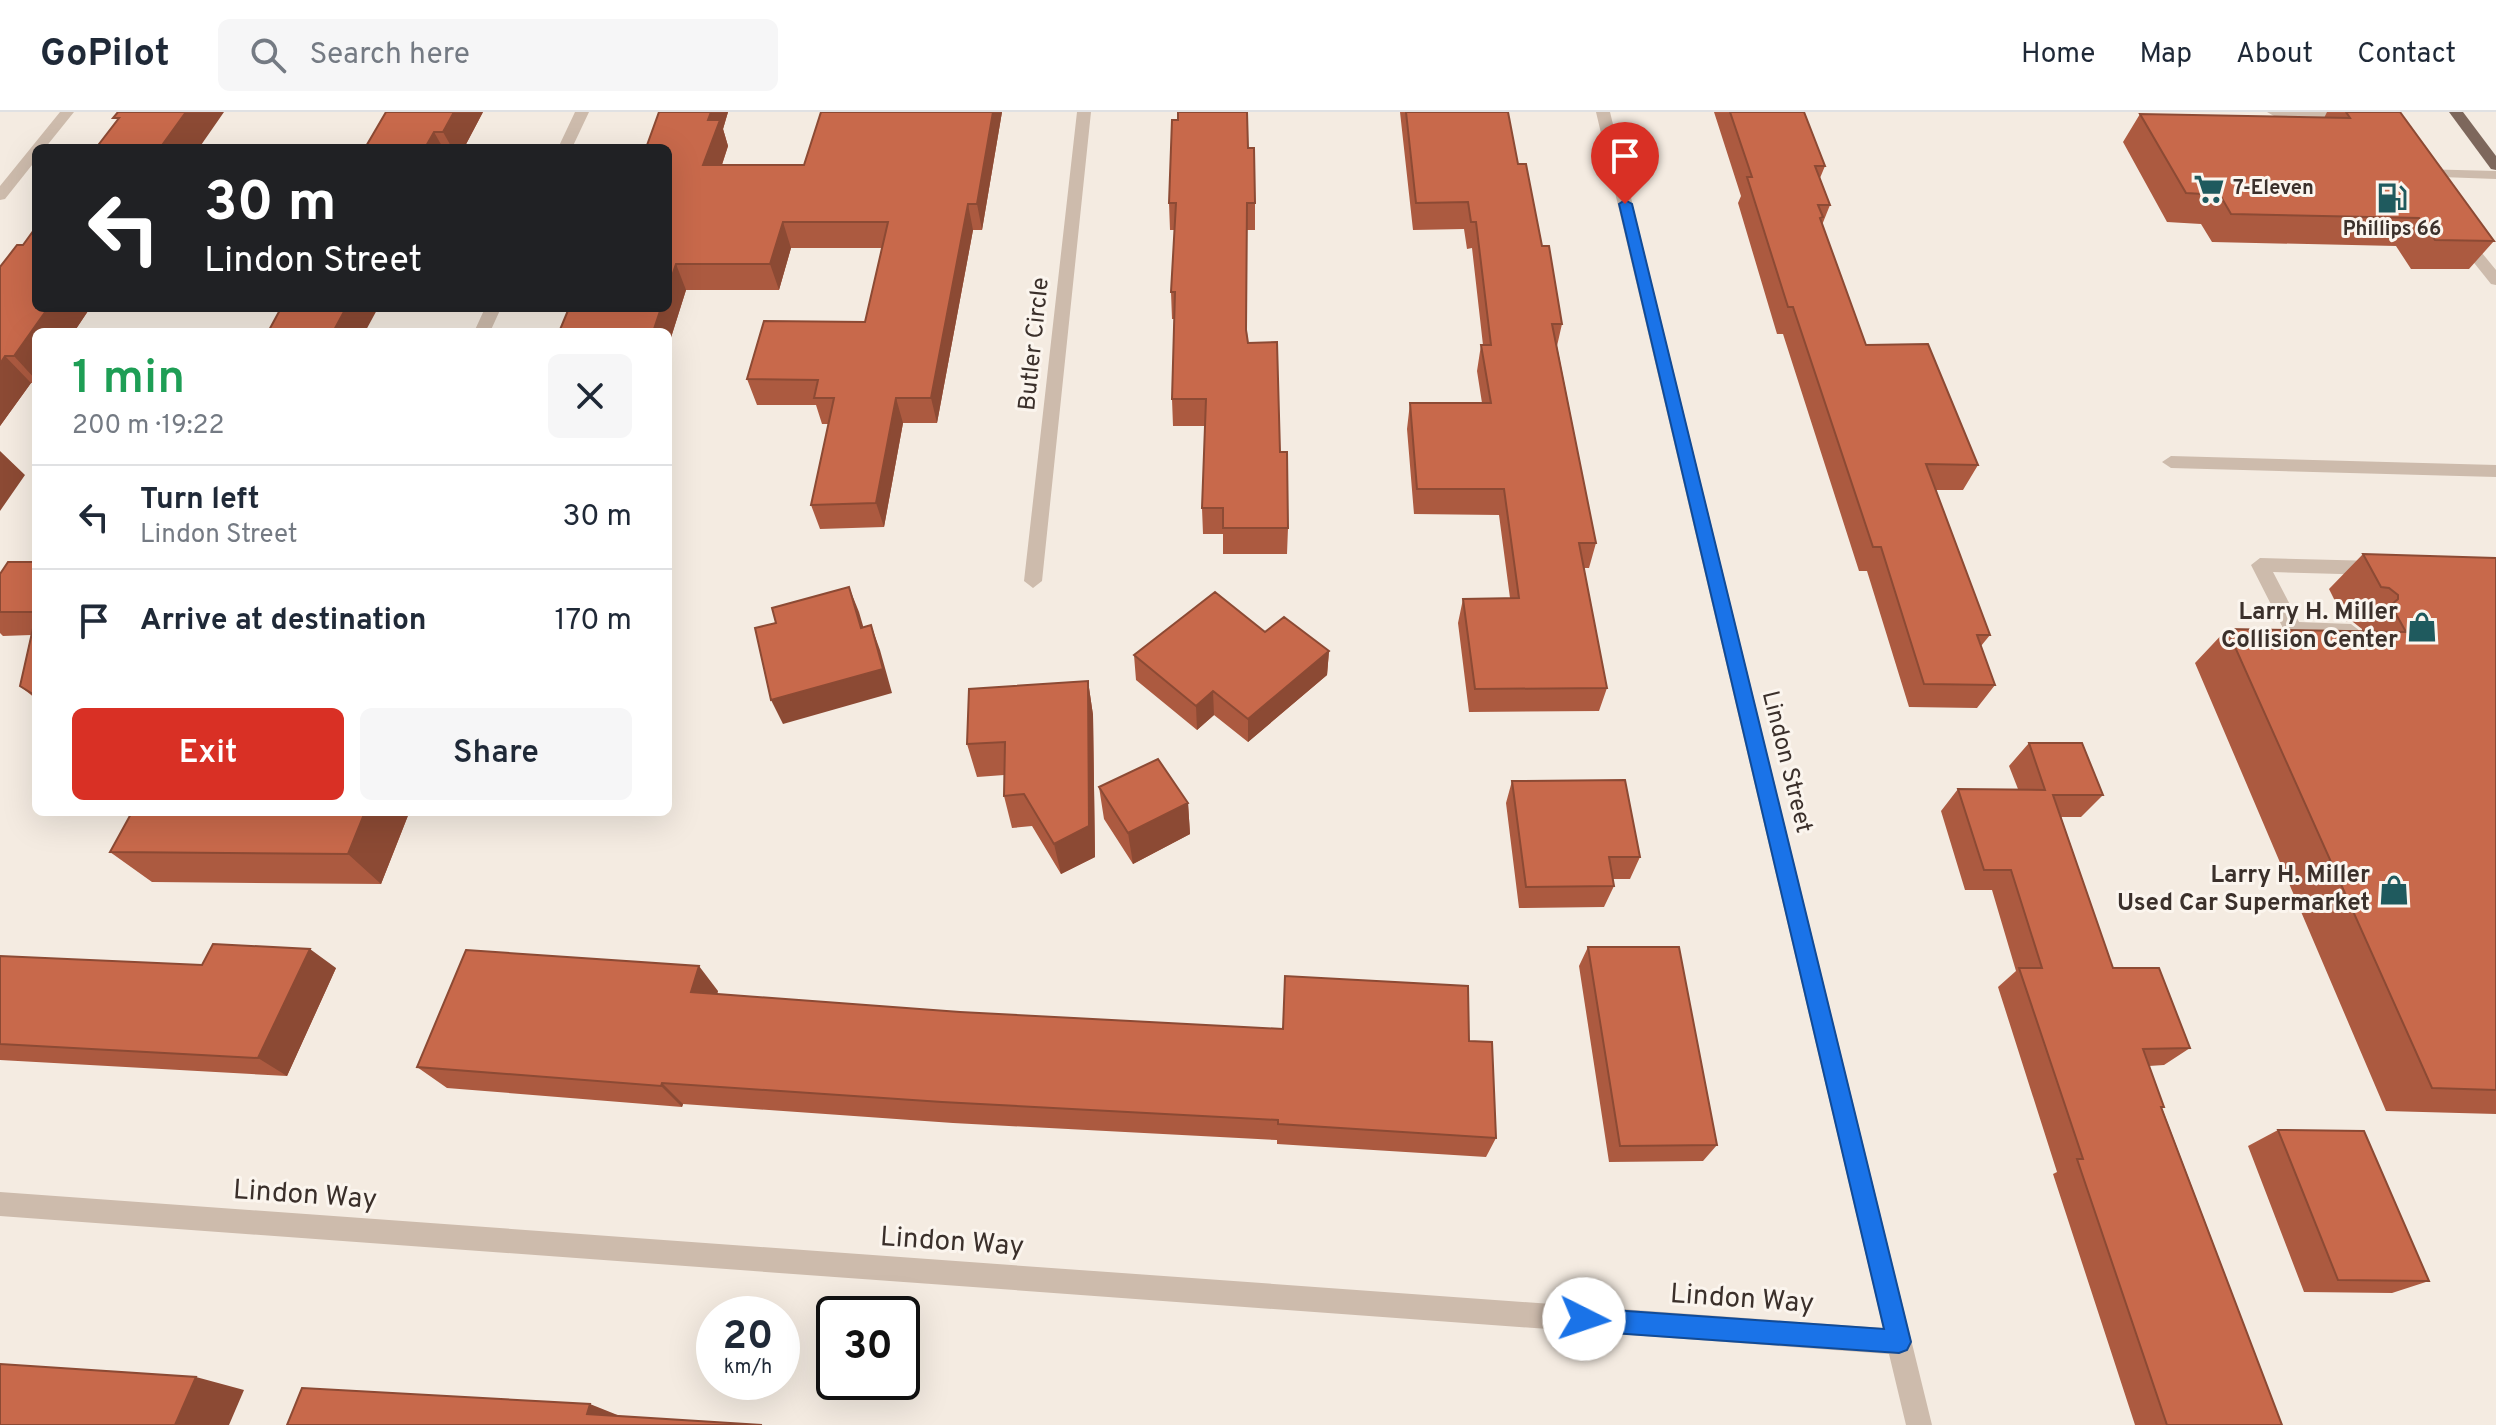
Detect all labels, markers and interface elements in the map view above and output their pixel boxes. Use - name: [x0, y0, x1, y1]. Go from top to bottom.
- search box: [218, 19, 778, 91]
- text: GoPilot: [40, 31, 170, 80]
- icon: search: [246, 33, 290, 77]
- text: Search here: [310, 37, 470, 74]
- text: Home: [2021, 37, 2095, 73]
- text: Map: [2139, 37, 2192, 73]
- text: About: [2236, 37, 2313, 73]
- text: Contact: [2357, 37, 2456, 73]
- pin: [1591, 122, 1659, 204]
- icon: arrive: [1603, 134, 1647, 178]
- text: 30 m: [204, 170, 337, 240]
- supermarket icon: 7-Eleven: [2192, 172, 2226, 206]
- icon: left: [72, 176, 176, 280]
- place label: 7-Eleven: [2233, 176, 2314, 202]
- fuel station icon: Phillips 66: [2375, 181, 2409, 215]
- place label: Phillips 66: [2343, 217, 2441, 243]
- text: Lindon Street: [204, 239, 422, 285]
- street label: Butler Circle: [1013, 276, 1057, 412]
- text: 1 min: [72, 350, 185, 410]
- button: close: [548, 354, 632, 438]
- text: 200 m · 19:22: [72, 410, 224, 443]
- text: Turn left: [140, 482, 260, 519]
- icon: left: [72, 495, 116, 539]
- text: 30 m: [563, 499, 632, 536]
- text: Lindon Street: [140, 519, 297, 552]
- place label: Larry H. Miller Collision Center: [2221, 598, 2398, 656]
- icon: arrive: [72, 599, 116, 643]
- text: Arrive at destination: [140, 603, 426, 640]
- text: 170 m: [554, 603, 632, 640]
- shop icon: Larry H. Miller Collision Center: [2405, 610, 2439, 644]
- street label: Lindon Street: [1754, 688, 1818, 836]
- button: Exit: [72, 708, 344, 800]
- button: Share: [360, 708, 632, 800]
- place label: Larry H. Miller Used Car Supermarket: [2117, 861, 2370, 919]
- shop icon: Larry H. Miller Used Car Supermarket: [2377, 873, 2411, 907]
- street label: Lindon Way: [232, 1173, 378, 1219]
- street label: Lindon Way: [879, 1220, 1025, 1266]
- position arrow: [1542, 1277, 1626, 1361]
- street label: Lindon Way: [1669, 1277, 1815, 1323]
- speed limit sign: 30: [816, 1296, 920, 1400]
- text: 20: [723, 1313, 773, 1363]
- text: km/h: [724, 1355, 772, 1381]

